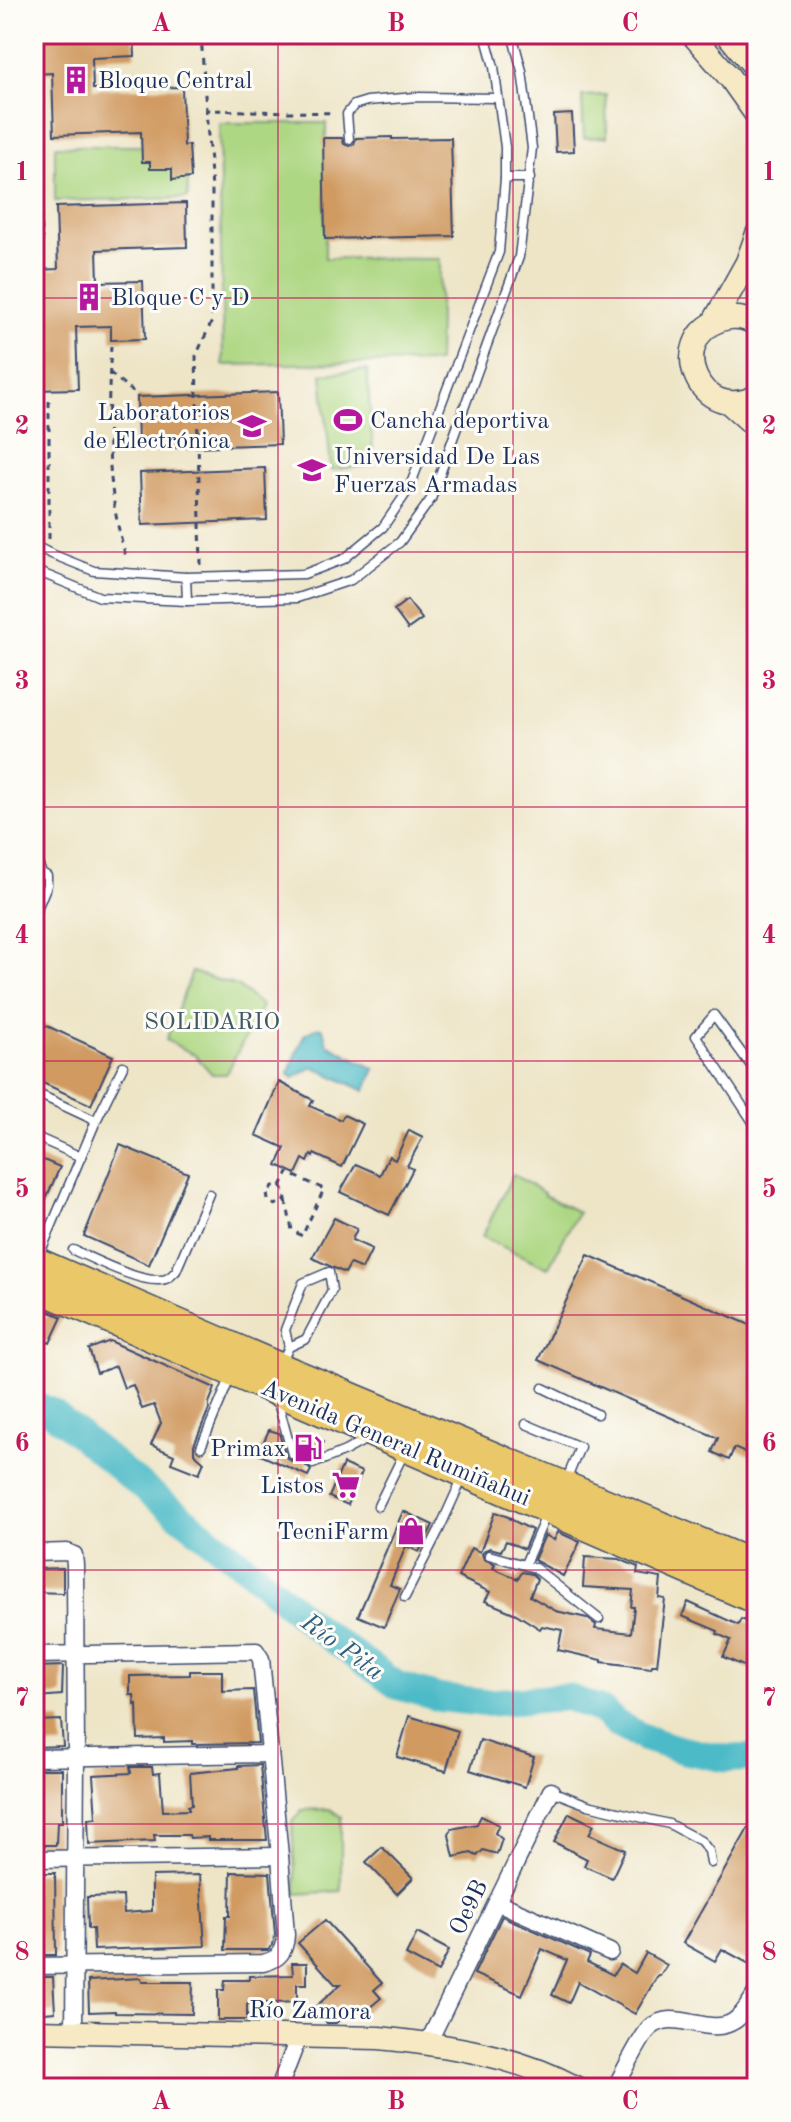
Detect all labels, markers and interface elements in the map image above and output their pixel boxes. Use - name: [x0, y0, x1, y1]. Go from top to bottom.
- text: A: [151, 11, 171, 37]
- text: B: [387, 11, 405, 37]
- text: C: [621, 11, 639, 37]
- building icon: Bloque Central: [61, 65, 91, 95]
- place label: Bloque Central: [98, 70, 252, 94]
- text: 1: [14, 160, 30, 186]
- text: 1: [761, 160, 777, 186]
- building icon: Bloque C y D: [74, 282, 104, 312]
- place label: Bloque C y D: [111, 287, 250, 311]
- place label: Laboratorios de Electrónica: [83, 402, 230, 454]
- sports icon: Cancha deportiva: [333, 405, 363, 435]
- place label: Cancha deportiva: [370, 410, 550, 434]
- school or university icon: Laboratorios de Electrónica: [237, 411, 267, 441]
- text: 2: [14, 414, 30, 440]
- text: 2: [761, 414, 777, 440]
- place label: Universidad De Las Fuerzas Armadas: [334, 446, 540, 498]
- school or university icon: Universidad De Las Fuerzas Armadas: [297, 455, 327, 485]
- text: 3: [14, 669, 30, 695]
- text: 3: [761, 669, 777, 695]
- text: 4: [14, 923, 30, 949]
- text: 4: [761, 923, 777, 949]
- park label: SOLIDARIO: [144, 1011, 280, 1035]
- text: 5: [14, 1177, 30, 1203]
- text: 5: [761, 1177, 777, 1203]
- street label: Avenida General Rumiñahui: [257, 1376, 533, 1512]
- text: 6: [14, 1431, 30, 1457]
- text: 6: [761, 1431, 777, 1457]
- fuel station icon: Primax: [293, 1433, 323, 1463]
- place label: Primax: [210, 1438, 286, 1462]
- supermarket icon: Listos: [331, 1470, 361, 1500]
- place label: Listos: [260, 1475, 324, 1499]
- shop icon: TecniFarm: [396, 1516, 426, 1546]
- place label: TecniFarm: [277, 1521, 389, 1545]
- water label: Río Pita: [295, 1609, 388, 1686]
- text: 7: [14, 1686, 30, 1712]
- text: 7: [761, 1686, 777, 1712]
- street label: Oe9B: [446, 1876, 493, 1939]
- text: 8: [14, 1940, 30, 1966]
- text: 8: [761, 1940, 777, 1966]
- street label: Río Zamora: [249, 1999, 372, 2025]
- text: A: [151, 2089, 171, 2115]
- text: B: [387, 2089, 405, 2115]
- text: C: [621, 2089, 639, 2115]

